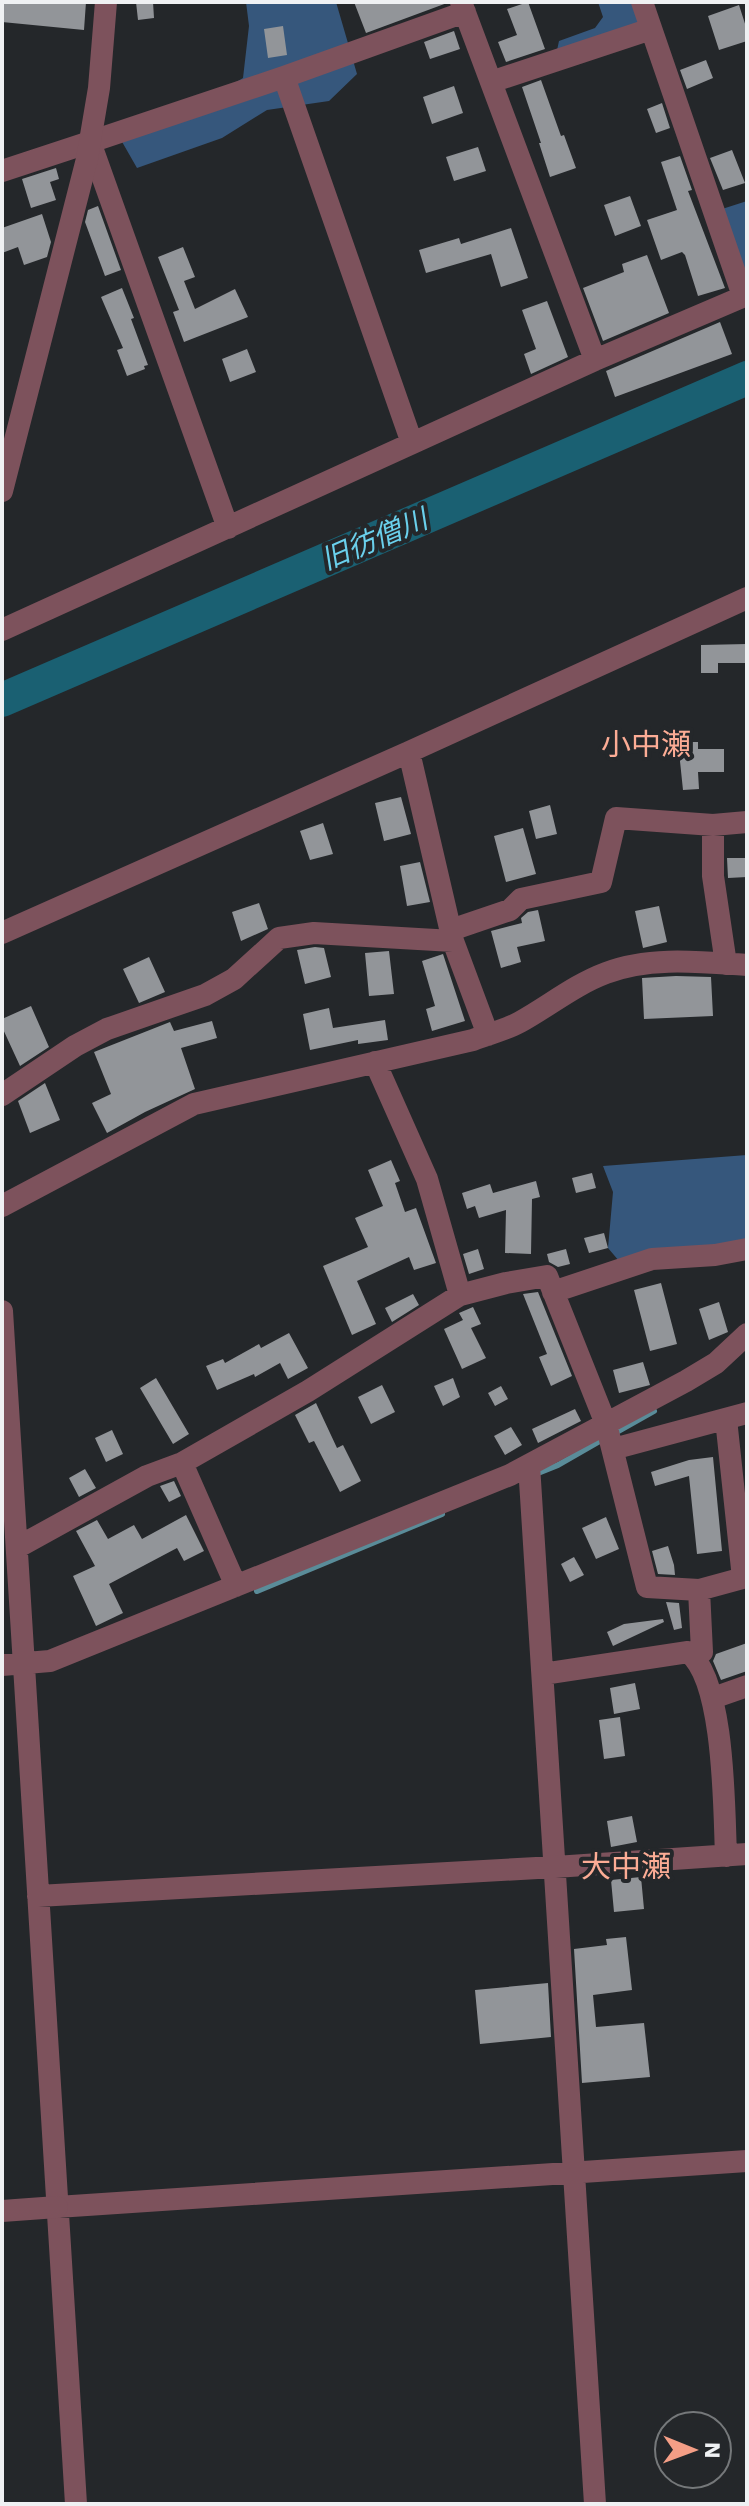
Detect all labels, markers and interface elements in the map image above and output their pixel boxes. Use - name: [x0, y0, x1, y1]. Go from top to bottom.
- water label: 旧彷僧川: [316, 501, 435, 577]
- district label: 小中瀬: [601, 727, 691, 762]
- district label: 大中瀬: [581, 1849, 671, 1884]
- north arrow: [653, 2410, 733, 2490]
- text: N: [700, 2442, 725, 2459]

